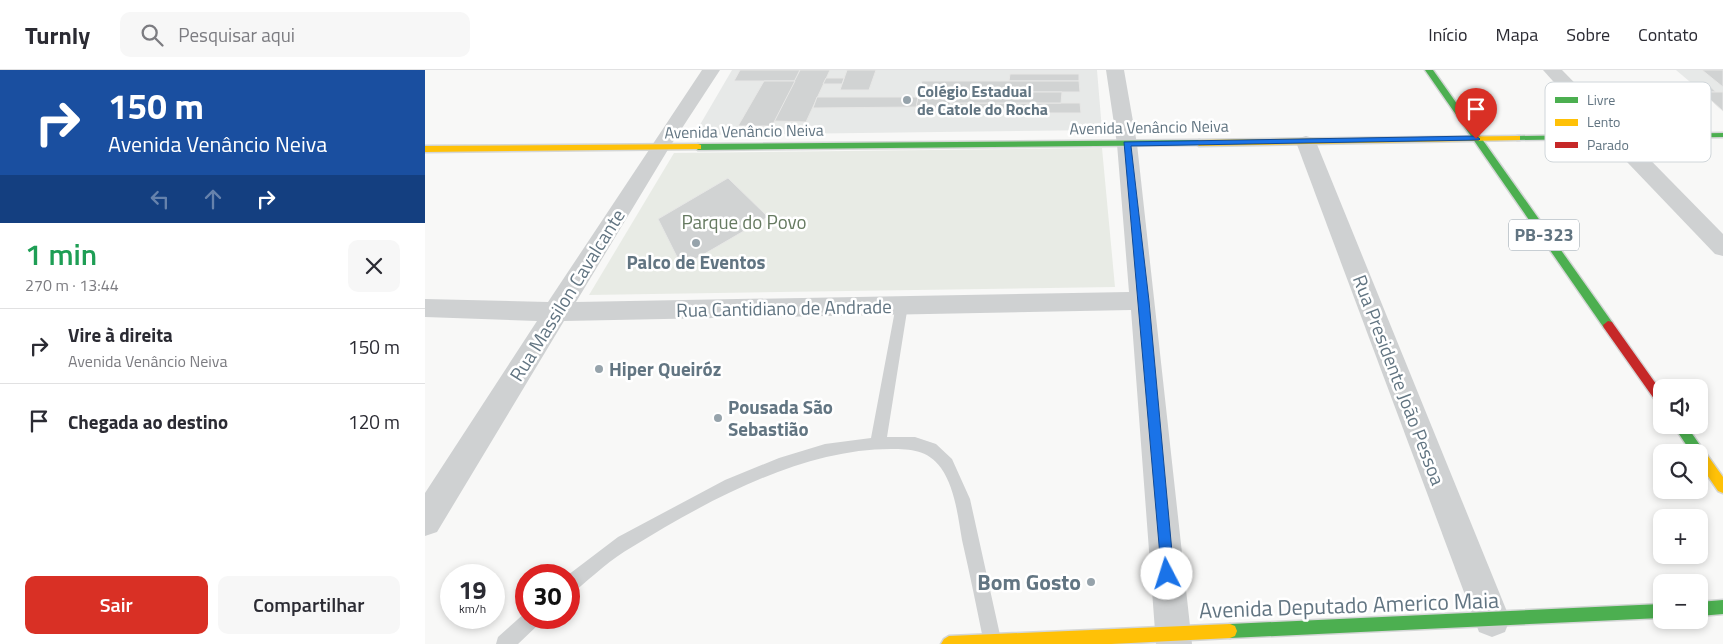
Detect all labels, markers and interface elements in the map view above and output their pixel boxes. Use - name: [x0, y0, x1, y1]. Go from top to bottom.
- search box: [120, 12, 470, 57]
- text: Turnly: [25, 17, 90, 53]
- text: Pesquisar aqui: [178, 20, 295, 49]
- icon: search: [138, 21, 166, 49]
- text: Início: [1428, 21, 1468, 48]
- text: Mapa: [1496, 21, 1538, 48]
- text: Sobre: [1566, 21, 1610, 48]
- text: Contato: [1638, 21, 1698, 48]
- text: 150 m: [108, 79, 204, 133]
- place label: Colégio Estadual de Catole do Rocha: [917, 79, 1048, 121]
- legend: [1545, 82, 1711, 162]
- pin: [1455, 88, 1497, 139]
- text: Livre: [1587, 89, 1615, 110]
- icon: right: [25, 90, 90, 155]
- marker: Colégio Estadual de Catole do Rocha: [901, 94, 913, 106]
- icon: arrive: [1462, 95, 1490, 123]
- text: Lento: [1587, 111, 1621, 132]
- street label: Avenida Venâncio Neiva: [1069, 114, 1229, 140]
- street label: Avenida Venâncio Neiva: [664, 118, 824, 144]
- text: Avenida Venâncio Neiva: [108, 127, 327, 161]
- text: Parado: [1587, 134, 1629, 155]
- icon: left: [146, 185, 174, 213]
- icon: ahead: [199, 185, 227, 213]
- icon: right: [252, 185, 280, 213]
- street label: Rua Massilon Cavalcante: [502, 203, 631, 387]
- park label: Parque do Povo: [681, 207, 807, 236]
- road number: PB-323: [1509, 220, 1579, 250]
- text: 1 min: [25, 231, 97, 277]
- marker: Palco de Eventos: [690, 237, 702, 249]
- button: close: [348, 240, 400, 292]
- place label: Palco de Eventos: [627, 247, 766, 276]
- street label: Rua Presidente João Pessoa: [1346, 270, 1453, 490]
- text: 270 m · 13:44: [25, 273, 119, 297]
- street label: Rua Cantidiano de Andrade: [676, 291, 892, 324]
- text: Vire à direita: [68, 320, 173, 349]
- icon: right: [25, 332, 53, 360]
- text: 150 m: [348, 332, 400, 361]
- text: Avenida Venâncio Neiva: [68, 349, 227, 373]
- place label: Hiper Queiróz: [609, 354, 721, 383]
- marker: Hiper Queiróz: [593, 363, 605, 375]
- map controls: [1653, 379, 1708, 629]
- button: sound: [1653, 379, 1708, 434]
- place label: Pousada São Sebastião: [728, 392, 833, 443]
- icon: arrive: [25, 407, 53, 435]
- text: Chegada ao destino: [68, 407, 228, 436]
- text: 120 m: [348, 407, 400, 436]
- marker: Pousada São Sebastião: [712, 412, 724, 424]
- button: search: [1653, 444, 1708, 499]
- button: +: [1653, 509, 1708, 564]
- position arrow: [1140, 547, 1192, 599]
- speed limit sign: 30: [515, 564, 580, 629]
- place label: Bom Gosto: [977, 565, 1081, 599]
- text: 19: [458, 571, 487, 609]
- button: −: [1653, 574, 1708, 629]
- button: Sair: [25, 576, 208, 634]
- button: Compartilhar: [218, 576, 400, 634]
- marker: Bom Gosto: [1085, 576, 1097, 588]
- street label: Avenida Deputado Americo Maia: [1198, 583, 1500, 627]
- text: km/h: [459, 599, 486, 618]

